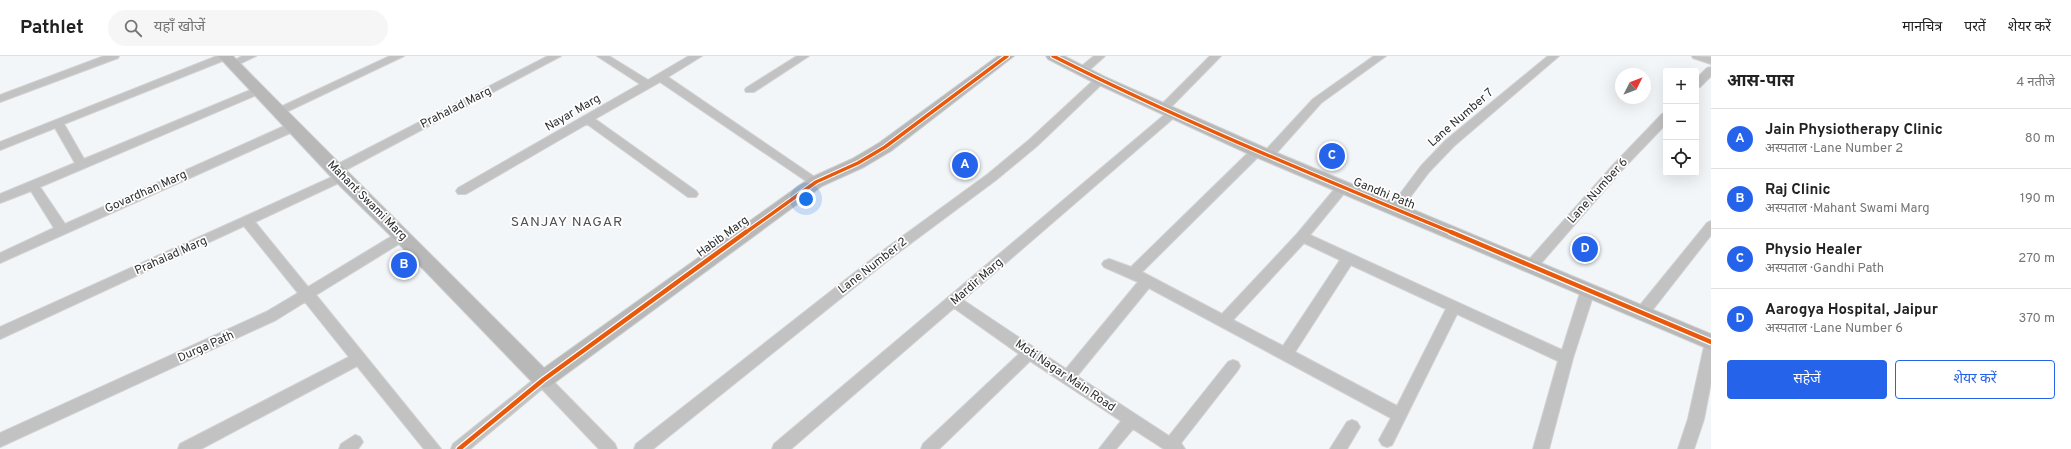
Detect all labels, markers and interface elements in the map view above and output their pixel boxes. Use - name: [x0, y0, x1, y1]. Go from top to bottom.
- search box: [108, 10, 388, 46]
- text: Pathlet: [20, 16, 84, 40]
- icon: search: [122, 17, 144, 39]
- text: यहाँ खोजें: [154, 18, 205, 37]
- text: मानचित्र: [1902, 19, 1942, 36]
- text: परतें: [1964, 19, 1986, 36]
- text: शेयर करें: [2008, 19, 2051, 36]
- north arrow: [1615, 68, 1651, 104]
- map controls: [1663, 68, 1699, 176]
- button: +: [1663, 68, 1699, 104]
- text: आस-पास: [1727, 71, 1794, 93]
- text: 4 नतीजे: [2016, 75, 2055, 91]
- street label: Prahalad Marg: [418, 83, 494, 133]
- street label: Lane Number 7: [1425, 85, 1497, 151]
- street label: Nayar Marg: [542, 91, 604, 135]
- button: −: [1663, 104, 1699, 140]
- text: Jain Physiotherapy Clinic: [1765, 121, 1943, 140]
- text: A: [1735, 131, 1745, 147]
- text: 80 m: [2025, 131, 2055, 147]
- button: locate: [1663, 140, 1699, 176]
- pin: C: [1319, 141, 1345, 171]
- text: अस्पताल · Lane Number 2: [1765, 141, 1903, 157]
- pin: A: [952, 150, 978, 180]
- street label: Lane Number 6: [1564, 155, 1632, 227]
- street label: Mahant Swami Marg: [323, 157, 411, 245]
- street label: Govardhan Marg: [102, 167, 190, 217]
- street label: Gandhi Path: [1351, 174, 1417, 214]
- text: Raj Clinic: [1765, 181, 1831, 200]
- your location: [796, 189, 816, 209]
- text: B: [1736, 191, 1744, 207]
- text: 190 m: [2020, 191, 2055, 207]
- text: अस्पताल · Mahant Swami Marg: [1765, 201, 1929, 217]
- street label: Habib Marg: [694, 213, 752, 261]
- district label: SANJAY NAGAR: [511, 214, 623, 231]
- street label: Prahalad Marg: [132, 233, 210, 279]
- street label: Lane Number 2: [835, 234, 911, 298]
- pin: D: [1572, 234, 1598, 264]
- text: Physio Healer: [1765, 241, 1862, 260]
- pin: B: [391, 250, 417, 280]
- text: C: [1736, 251, 1744, 267]
- text: 270 m: [2018, 251, 2055, 267]
- street label: Mardir Marg: [947, 255, 1007, 309]
- text: अस्पताल · Gandhi Path: [1765, 261, 1884, 277]
- text: Aarogya Hospital, Jaipur: [1765, 301, 1938, 320]
- text: D: [1735, 311, 1745, 327]
- text: 370 m: [2018, 311, 2055, 327]
- text: अस्पताल · Lane Number 6: [1765, 321, 1903, 337]
- street label: Durga Path: [175, 328, 237, 366]
- street label: Moti Nagar Main Road: [1012, 336, 1118, 416]
- button: सहेजें: [1727, 360, 1887, 399]
- button: शेयर करें: [1895, 360, 2055, 399]

